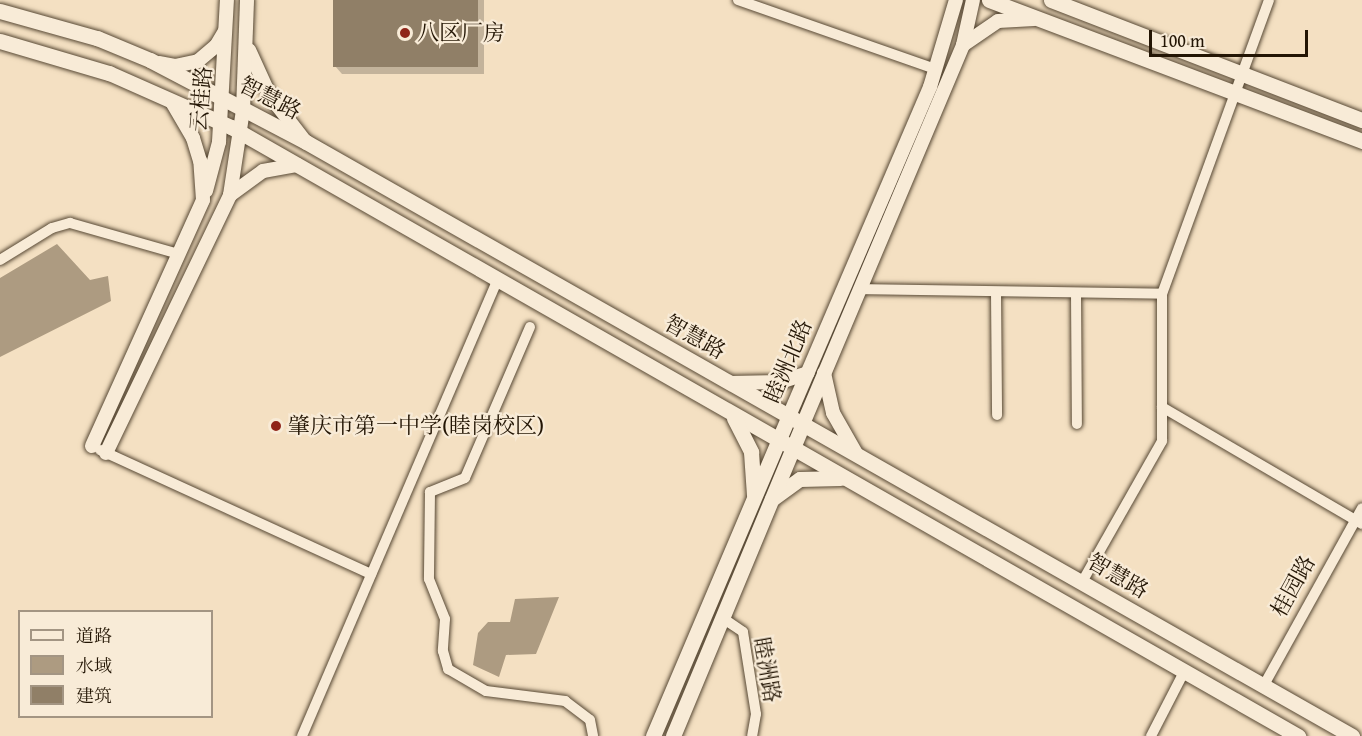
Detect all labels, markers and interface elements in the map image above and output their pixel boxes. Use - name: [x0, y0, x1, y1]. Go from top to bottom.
- scale bar: [1152, 18, 1311, 56]
- place label: 八区厂房: [417, 20, 505, 46]
- marker: 八区厂房: [398, 26, 412, 40]
- text: 100 m: [1160, 27, 1205, 54]
- street label: 云桂路: [185, 65, 217, 133]
- street label: 智慧路: [235, 71, 305, 125]
- street label: 智慧路: [660, 309, 730, 365]
- street label: 睦洲北路: [759, 315, 817, 407]
- place label: 肇庆市第一中学(睦岗校区): [288, 413, 544, 439]
- marker: 肇庆市第一中学(睦岗校区): [269, 419, 283, 433]
- street label: 智慧路: [1083, 548, 1153, 604]
- street label: 桂园路: [1265, 551, 1321, 621]
- legend: [18, 610, 213, 718]
- text: 道路: [76, 622, 112, 649]
- street label: 睦洲路: [748, 635, 786, 705]
- text: 水域: [76, 652, 112, 679]
- text: 建筑: [76, 682, 112, 709]

